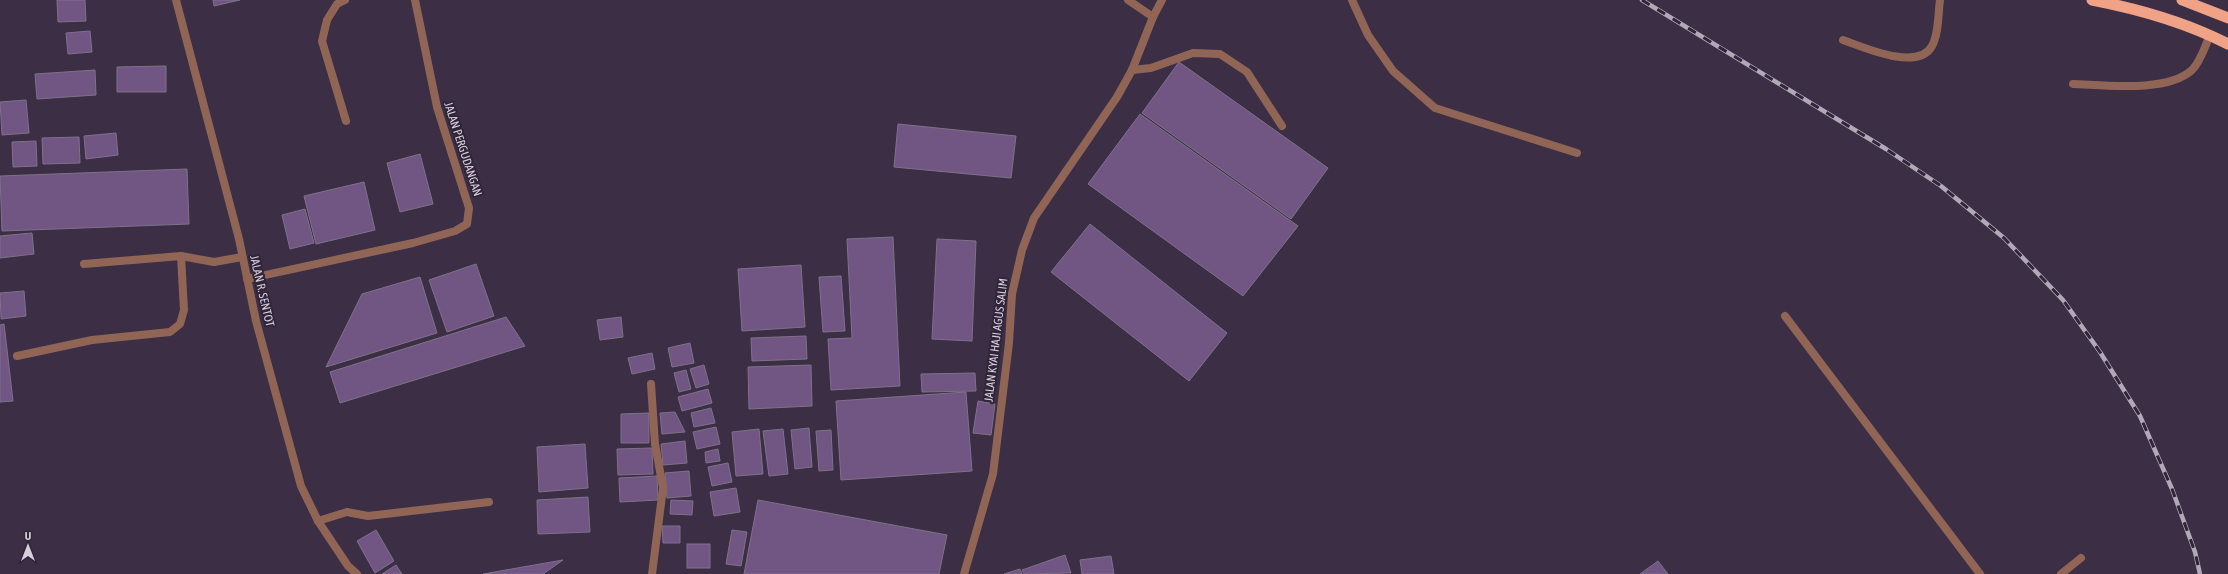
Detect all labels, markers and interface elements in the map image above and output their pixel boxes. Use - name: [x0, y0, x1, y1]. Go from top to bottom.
- street label: JALAN PERGUDANGAN: [441, 100, 485, 198]
- street label: JALAN R. SENTOT: [247, 254, 277, 329]
- street label: JALAN KYAI HAJI AGUS SALIM: [981, 277, 1011, 403]
- north arrow: [8, 526, 48, 566]
- text: U: [25, 530, 31, 542]

